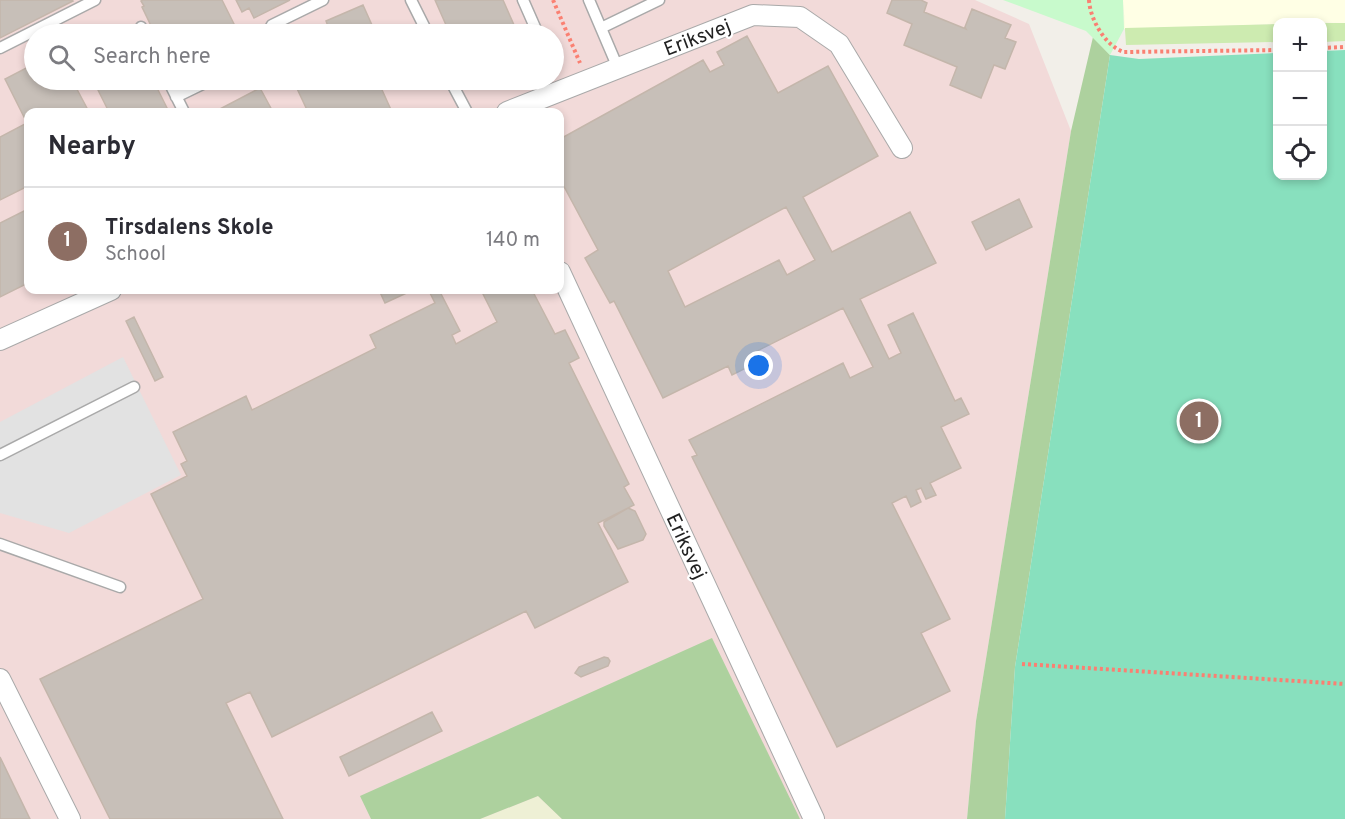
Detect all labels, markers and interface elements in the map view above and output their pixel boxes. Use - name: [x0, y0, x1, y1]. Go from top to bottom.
- street label: Eriksvej: [660, 14, 735, 64]
- map controls: [1273, 18, 1327, 180]
- button: +: [1273, 18, 1327, 72]
- search box: [24, 24, 564, 90]
- icon: search: [45, 41, 78, 74]
- text: Search here: [93, 44, 211, 71]
- button: −: [1273, 72, 1327, 126]
- button: locate: [1273, 126, 1327, 180]
- text: Nearby: [48, 131, 136, 164]
- text: Tirsdalens Skole: [105, 215, 273, 242]
- text: 1: [64, 228, 72, 254]
- text: 140 m: [486, 228, 540, 254]
- text: School: [105, 242, 166, 268]
- your location: [744, 351, 773, 380]
- pin: 1: [1180, 398, 1218, 444]
- street label: Eriksvej: [659, 510, 712, 584]

